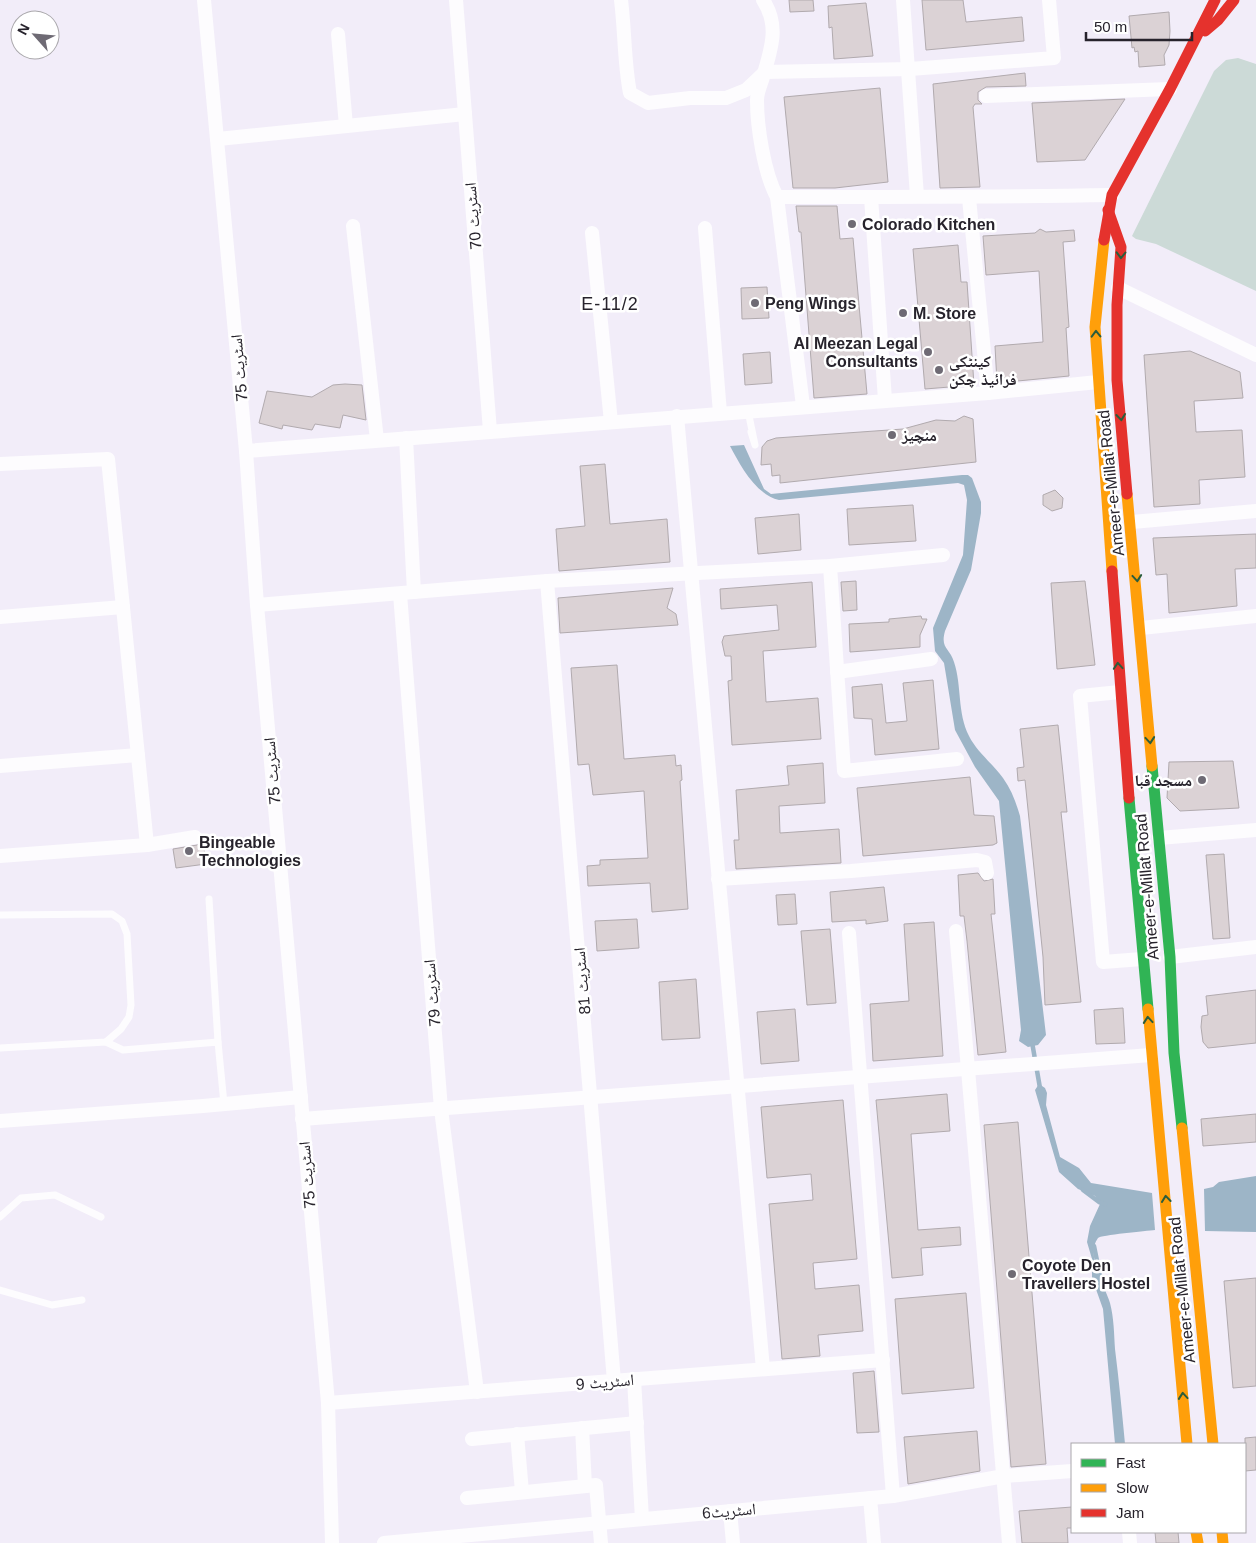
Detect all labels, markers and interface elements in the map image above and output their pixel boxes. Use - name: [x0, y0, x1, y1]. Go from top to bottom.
- north arrow: [10, 10, 60, 60]
- scale bar: [1086, 10, 1192, 42]
- text: 50 m: [1094, 18, 1127, 35]
- text: N: [14, 21, 33, 37]
- street label: اسٹریٹ 70: [462, 182, 485, 250]
- place label: Colorado Kitchen: [862, 216, 995, 233]
- marker: Colorado Kitchen: [846, 218, 858, 230]
- one-way arrow: [1115, 251, 1126, 259]
- district label: E-11/2: [581, 294, 639, 314]
- place label: Peng Wings: [765, 295, 857, 312]
- marker: Peng Wings: [749, 297, 761, 309]
- place label: M. Store: [913, 305, 976, 322]
- marker: M. Store: [897, 307, 909, 319]
- one-way arrow: [1090, 329, 1101, 337]
- street label: اسٹریٹ 75: [228, 334, 251, 402]
- place label: Al Meezan Legal Consultants: [794, 335, 918, 370]
- marker: Al Meezan Legal Consultants: [922, 346, 934, 358]
- place label: کینٹکی فرائیڈ چکن: [949, 353, 1017, 389]
- marker: کینٹکی فرائیڈ چکن: [933, 364, 945, 376]
- street label: Ameer-e-Millat Road: [1095, 409, 1127, 557]
- one-way arrow: [1115, 413, 1126, 421]
- place label: منچیز: [901, 427, 937, 444]
- marker: منچیز: [886, 429, 898, 441]
- one-way arrow: [1131, 575, 1142, 583]
- one-way arrow: [1113, 662, 1124, 670]
- street label: اسٹریٹ 75: [261, 737, 284, 805]
- one-way arrow: [1144, 737, 1155, 745]
- place label: مسجد قبا: [1134, 772, 1192, 789]
- marker: مسجد قبا: [1196, 774, 1208, 786]
- street label: Ameer-e-Millat Road: [1132, 813, 1162, 961]
- place label: Bingeable Technologies: [199, 834, 301, 869]
- marker: Bingeable Technologies: [183, 845, 195, 857]
- street label: اسٹریٹ 81: [571, 947, 594, 1015]
- street label: اسٹریٹ 79: [421, 959, 444, 1027]
- one-way arrow: [1143, 1015, 1154, 1023]
- street label: اسٹریٹ 75: [296, 1141, 319, 1209]
- one-way arrow: [1161, 1195, 1172, 1203]
- street label: Ameer-e-Millat Road: [1166, 1216, 1198, 1364]
- place label: Coyote Den Travellers Hostel: [1022, 1257, 1150, 1292]
- marker: Coyote Den Travellers Hostel: [1006, 1268, 1018, 1280]
- street label: اسٹریٹ 9: [575, 1371, 635, 1394]
- one-way arrow: [1177, 1391, 1188, 1399]
- legend: [1071, 1443, 1246, 1533]
- text: Fast: [1116, 1454, 1146, 1471]
- text: Slow: [1116, 1479, 1149, 1496]
- street label: اسٹریٹ6: [701, 1500, 757, 1523]
- text: Jam: [1116, 1504, 1144, 1521]

